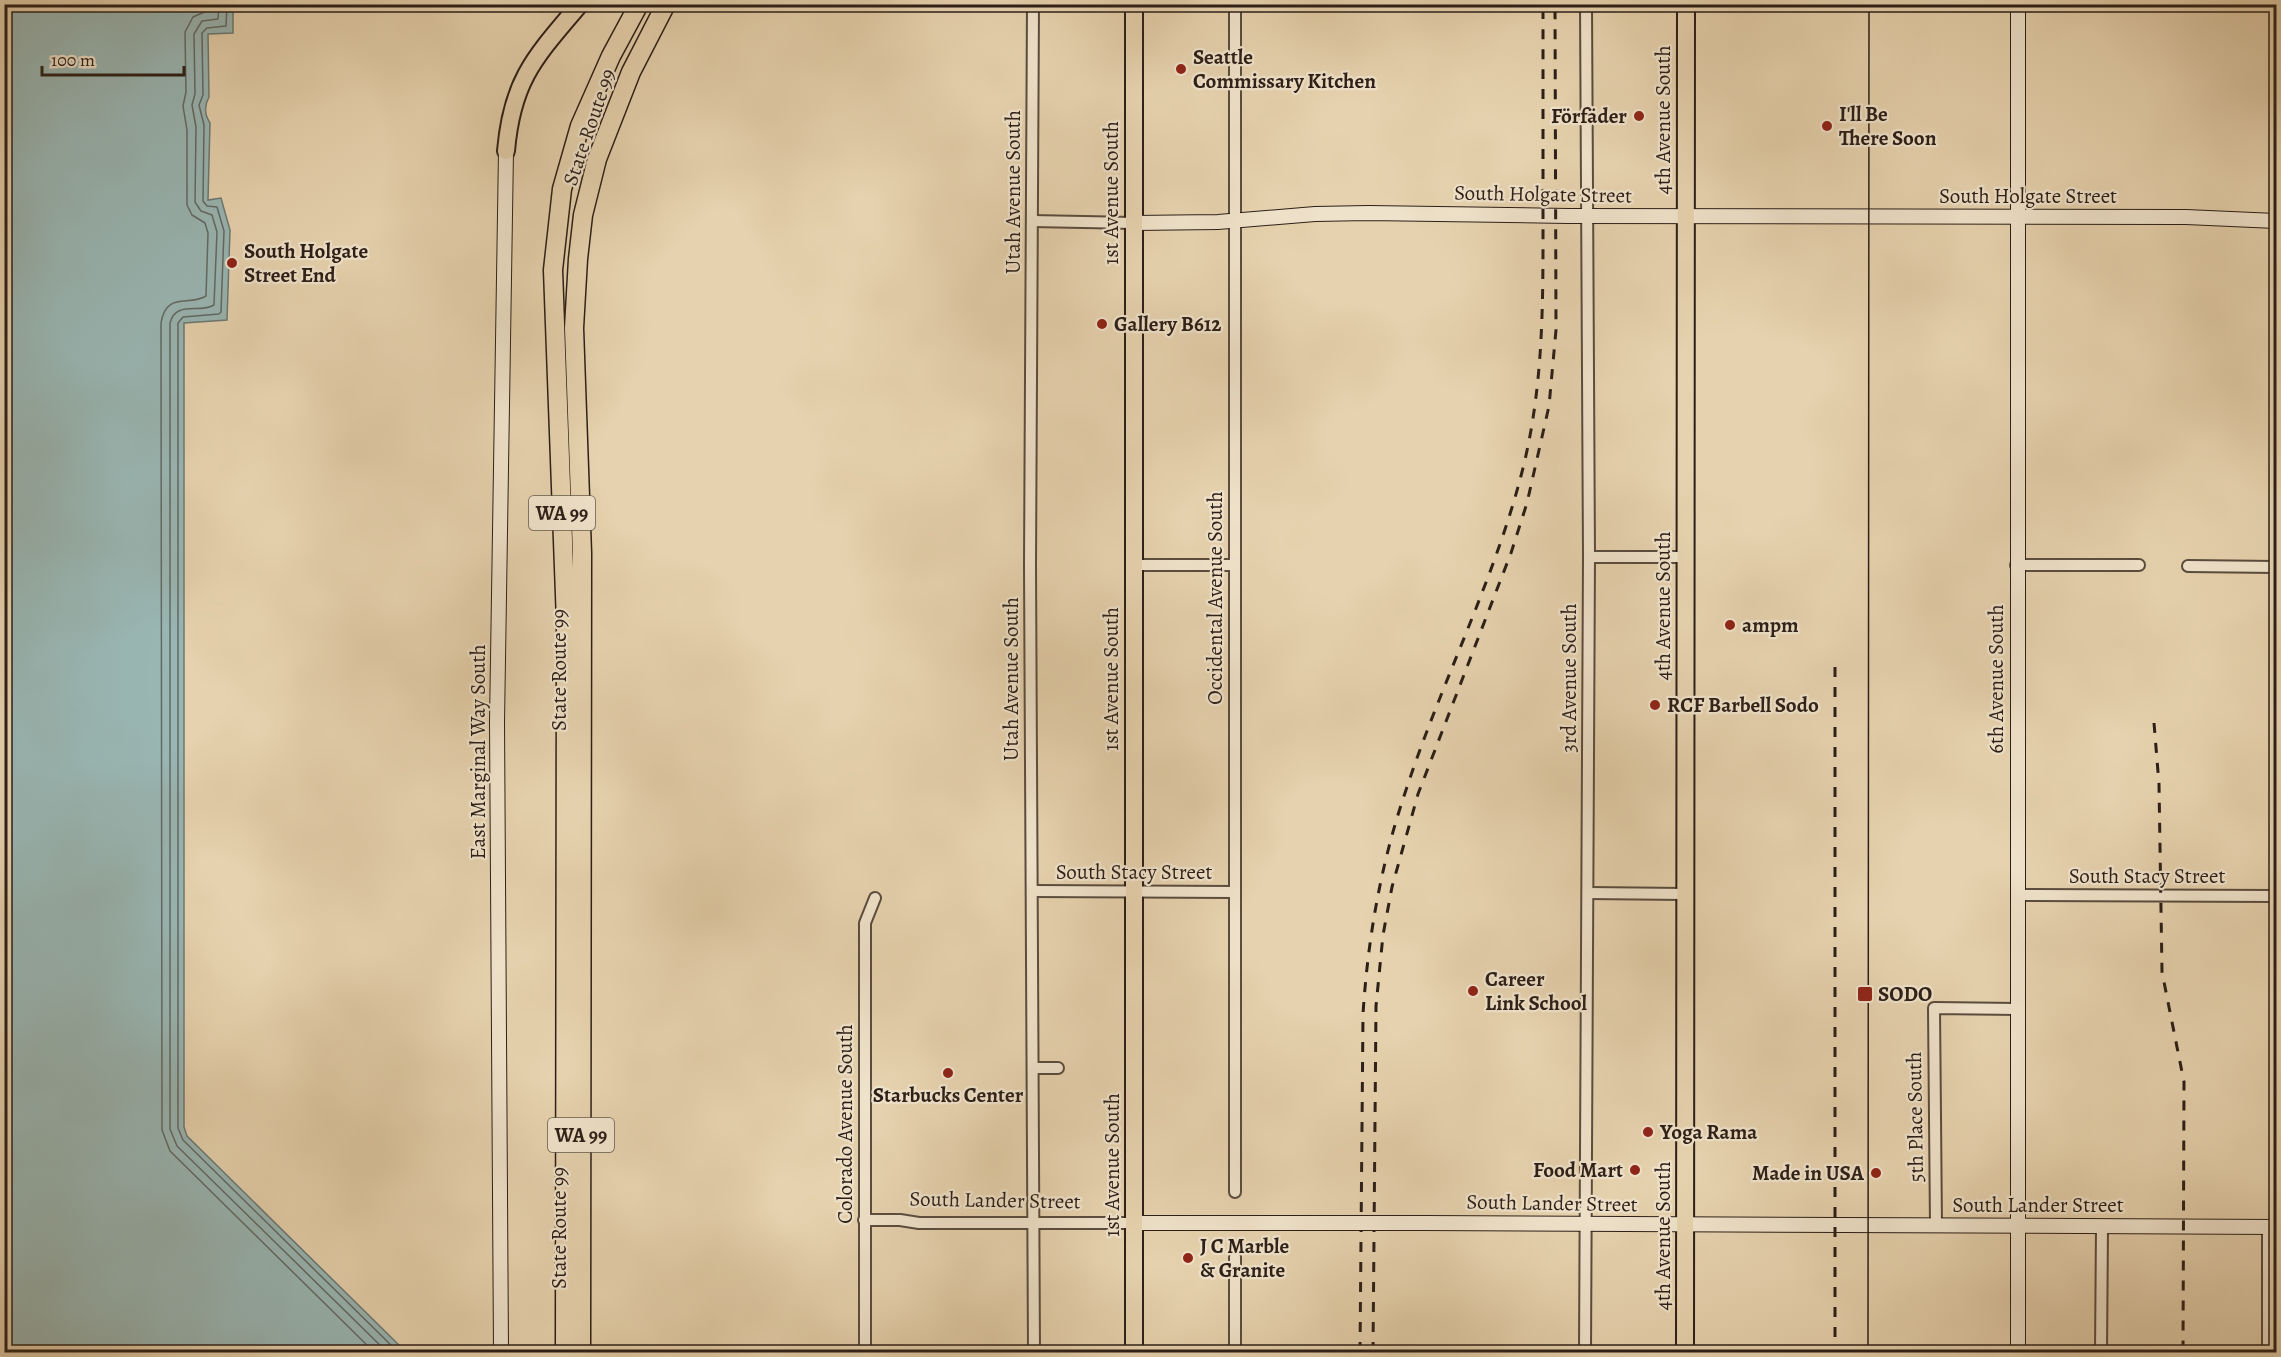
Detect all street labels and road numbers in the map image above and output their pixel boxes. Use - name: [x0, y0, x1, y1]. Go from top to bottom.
- street label: 4th Avenue South: [1649, 45, 1677, 195]
- street label: State Route 99: [556, 65, 622, 189]
- street label: Utah Avenue South: [999, 110, 1027, 274]
- street label: 1st Avenue South: [1097, 121, 1125, 265]
- street label: South Holgate Street: [1454, 178, 1632, 210]
- street label: South Holgate Street: [1939, 182, 2117, 210]
- street label: Occidental Avenue South: [1201, 491, 1229, 705]
- road number: WA 99: [529, 496, 595, 530]
- street label: 4th Avenue South: [1649, 531, 1677, 681]
- street label: Utah Avenue South: [997, 597, 1025, 761]
- street label: 3rd Avenue South: [1555, 603, 1583, 753]
- street label: 6th Avenue South: [1982, 604, 2010, 754]
- street label: 1st Avenue South: [1097, 607, 1125, 751]
- street label: State Route 99: [545, 609, 573, 731]
- street label: East Marginal Way South: [464, 644, 492, 860]
- street label: South Stacy Street: [1056, 858, 1212, 886]
- street label: South Stacy Street: [2069, 862, 2225, 890]
- street label: Colorado Avenue South: [831, 1024, 859, 1224]
- street label: 5th Place South: [1900, 1051, 1930, 1183]
- street label: 1st Avenue South: [1098, 1093, 1126, 1237]
- road number: WA 99: [548, 1118, 614, 1152]
- street label: 4th Avenue South: [1649, 1161, 1677, 1311]
- street label: State Route 99: [545, 1167, 573, 1289]
- street label: South Lander Street: [909, 1185, 1081, 1215]
- street label: South Lander Street: [1466, 1188, 1638, 1218]
- street label: South Lander Street: [1952, 1191, 2124, 1219]

